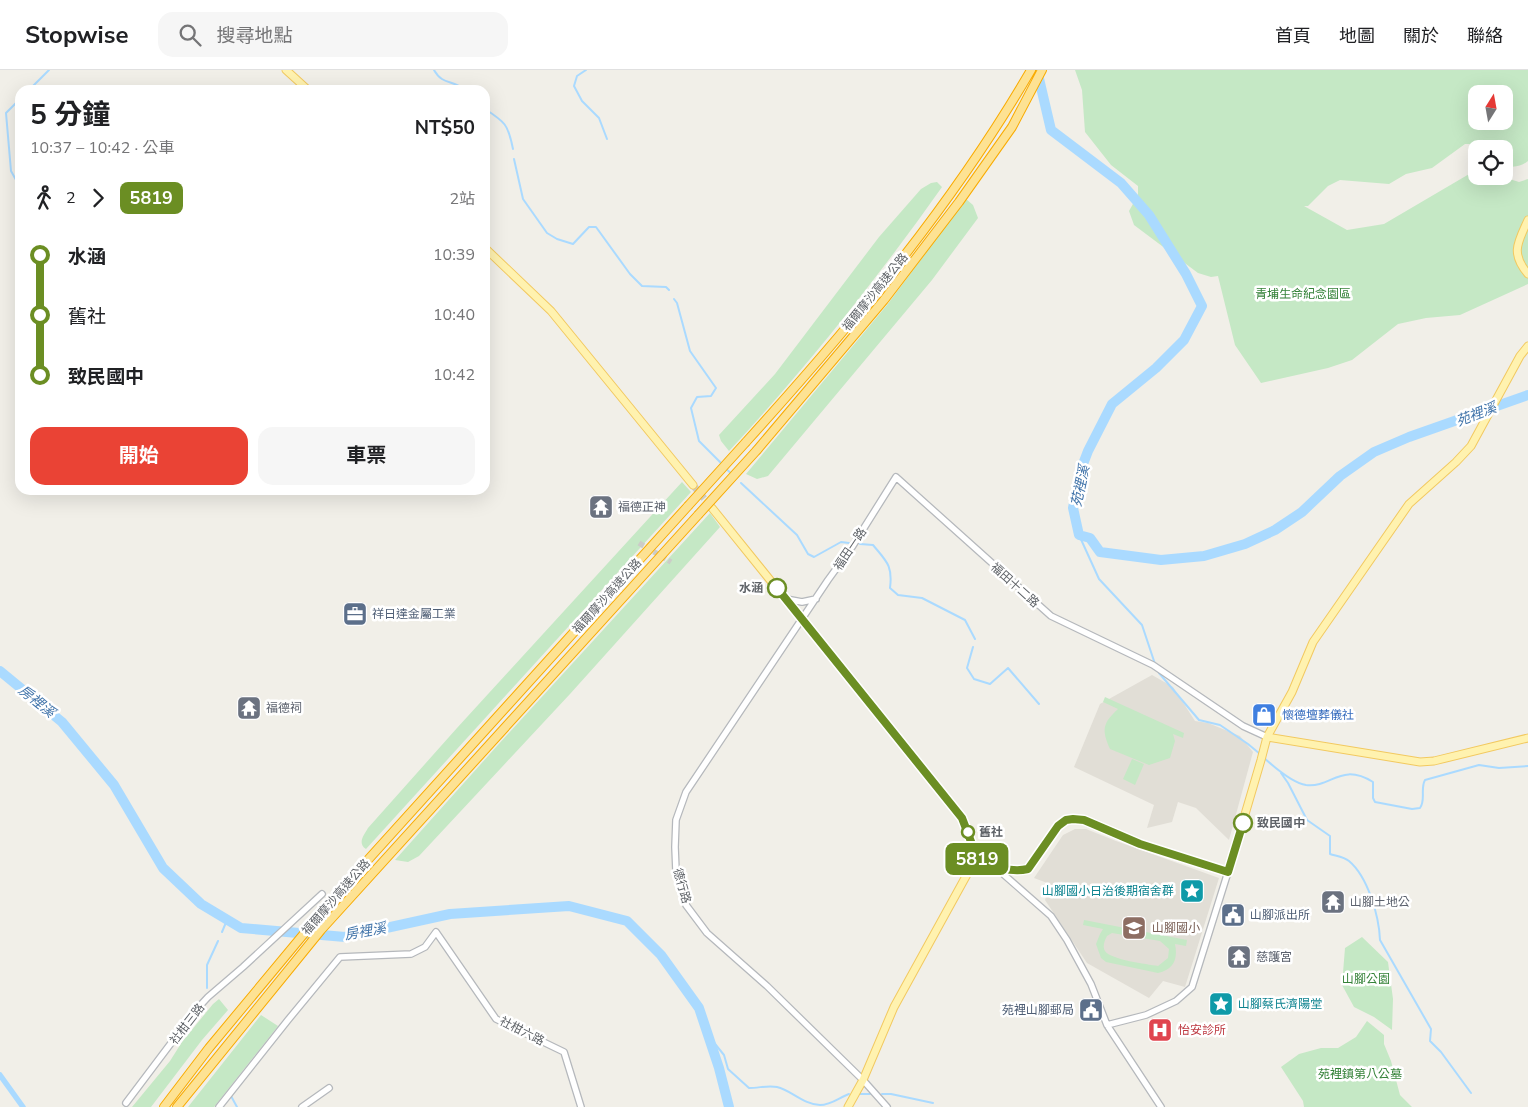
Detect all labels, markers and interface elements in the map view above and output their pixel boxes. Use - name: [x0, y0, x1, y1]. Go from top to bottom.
- search box: [158, 12, 508, 57]
- text: Stopwise: [25, 19, 128, 51]
- icon: search: [176, 21, 204, 49]
- text: 搜尋地點: [216, 23, 292, 49]
- text: 首頁: [1275, 24, 1311, 48]
- text: 地圖: [1339, 24, 1375, 48]
- text: 關於: [1403, 24, 1439, 48]
- text: 聯絡: [1467, 24, 1503, 48]
- north arrow: [1468, 85, 1512, 130]
- map controls: [1468, 85, 1513, 185]
- text: 5 分鐘: [30, 96, 110, 134]
- text: NT$50: [415, 115, 475, 141]
- text: 10:37 – 10:42 · 公車: [30, 137, 174, 159]
- button: locate: [1468, 140, 1513, 185]
- icon: walk: [30, 184, 58, 212]
- icon: forward: [84, 184, 112, 212]
- text: 5819: [130, 186, 173, 210]
- text: 2: [66, 187, 76, 209]
- text: 2站: [449, 188, 475, 210]
- text: 水涵: [68, 244, 106, 270]
- text: 10:39: [433, 244, 475, 266]
- street label: 福爾摩沙高速公路: [839, 250, 911, 334]
- park label: 青埔生命紀念園區: [1255, 286, 1351, 302]
- text: 舊社: [68, 304, 106, 330]
- text: 10:40: [433, 304, 475, 326]
- text: 致民國中: [68, 364, 144, 390]
- text: 10:42: [433, 364, 475, 386]
- water label: 苑裡溪: [1453, 397, 1501, 431]
- button: 開始: [30, 427, 248, 485]
- button: 車票: [258, 427, 475, 485]
- water label: 苑裡溪: [1067, 462, 1095, 509]
- temple icon: 福德正神: [588, 494, 614, 520]
- place label: 福德正神: [618, 499, 666, 515]
- street label: 福田一路: [830, 525, 870, 573]
- street label: 福爾摩沙高速公路: [569, 555, 645, 637]
- street label: 福田十二路: [987, 559, 1043, 611]
- marker: 水涵: [767, 578, 787, 598]
- place label: 水涵: [739, 580, 763, 596]
- office icon: 祥日達金屬工業: [342, 601, 368, 627]
- place label: 祥日達金屬工業: [372, 606, 456, 622]
- water label: 房裡溪: [14, 681, 61, 723]
- temple icon: 福德祠: [236, 695, 262, 721]
- place label: 福德祠: [266, 700, 302, 716]
- shop icon: 懷德壇葬儀社: [1251, 702, 1277, 728]
- place label: 懷德壇葬儀社: [1282, 707, 1354, 723]
- marker: 致民國中: [1233, 813, 1253, 833]
- place label: 致民國中: [1257, 815, 1305, 831]
- place label: 舊社: [979, 824, 1003, 840]
- marker: 舊社: [961, 825, 975, 839]
- line badge: 5819: [942, 843, 1012, 875]
- text: 5819: [955, 847, 999, 871]
- street label: 福爾摩沙高速公路: [298, 856, 374, 938]
- street label: 德行路: [669, 866, 695, 906]
- place icon: 山腳國小日治後期宿舍群: [1179, 878, 1205, 904]
- place label: 山腳國小日治後期宿舍群: [1042, 883, 1174, 899]
- temple icon: 山腳土地公: [1320, 889, 1346, 915]
- place label: 山腳土地公: [1350, 894, 1410, 910]
- public building icon: 山腳派出所: [1220, 902, 1246, 928]
- place label: 山腳派出所: [1250, 907, 1310, 923]
- school or university icon: 山腳國小: [1121, 915, 1147, 941]
- water label: 房裡溪: [343, 918, 389, 944]
- place label: 山腳國小: [1152, 920, 1200, 936]
- temple icon: 慈護宮: [1226, 944, 1252, 970]
- place label: 慈護宮: [1256, 949, 1292, 965]
- park label: 山腳公園: [1342, 971, 1390, 987]
- place icon: 山腳蔡氏濟陽堂: [1208, 991, 1234, 1017]
- place label: 山腳蔡氏濟陽堂: [1238, 996, 1322, 1012]
- public building icon: 苑裡山腳郵局: [1078, 997, 1104, 1023]
- street label: 社柑三路: [166, 1000, 208, 1048]
- place label: 苑裡山腳郵局: [1002, 1002, 1074, 1018]
- street label: 社柑六路: [497, 1013, 547, 1049]
- hospital icon: 怡安診所: [1147, 1017, 1173, 1043]
- place label: 怡安診所: [1178, 1022, 1226, 1038]
- park label: 苑裡鎮第八公墓: [1318, 1066, 1402, 1082]

